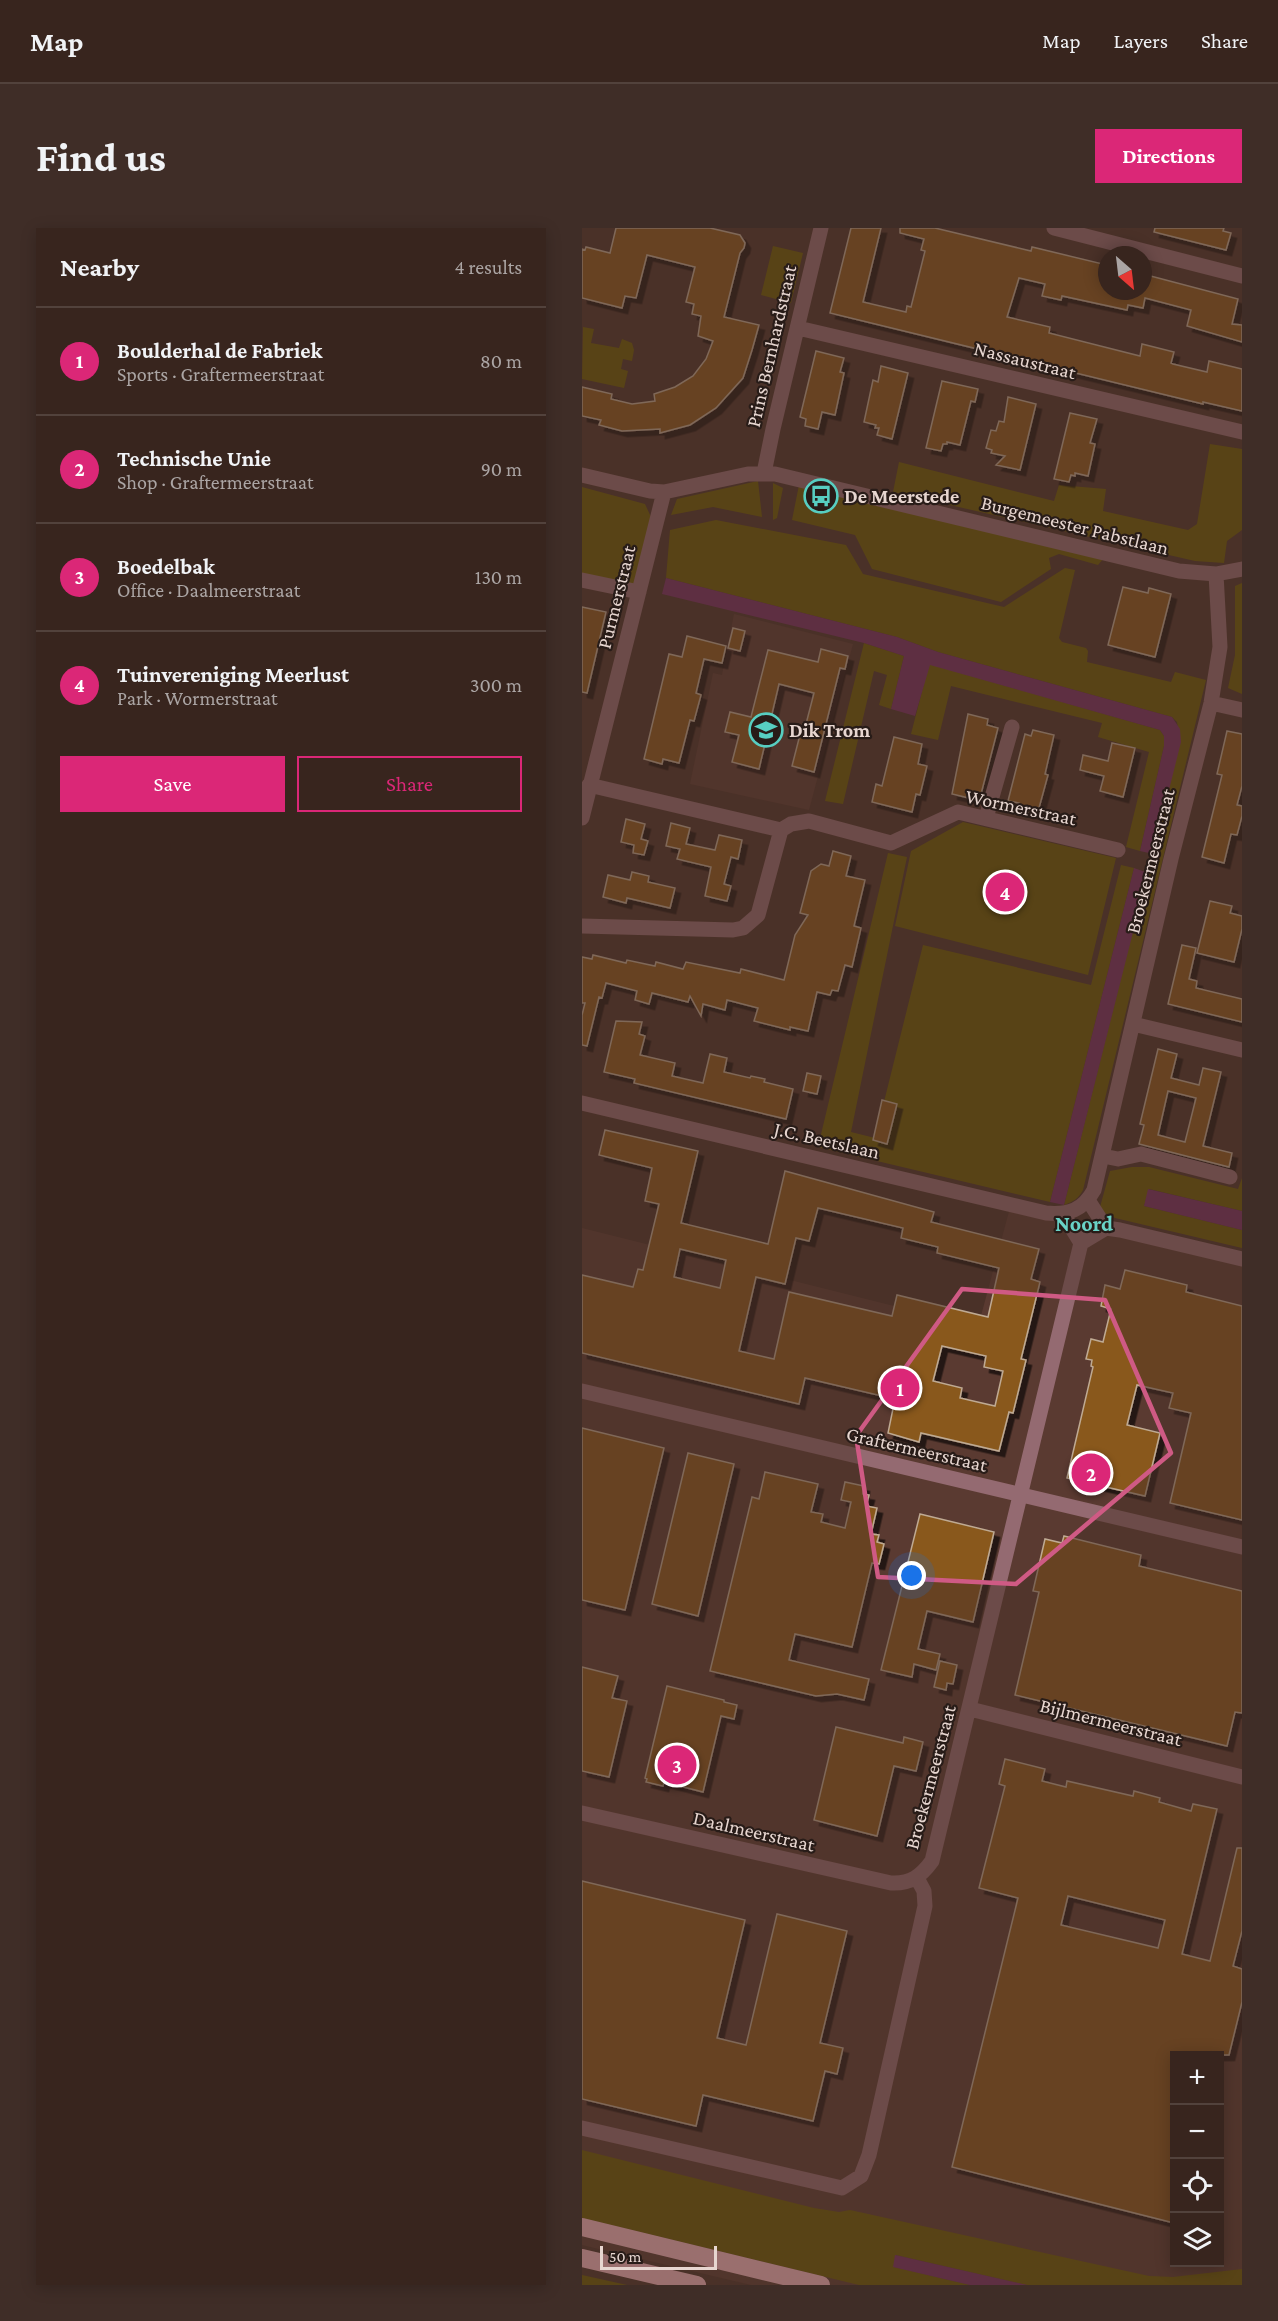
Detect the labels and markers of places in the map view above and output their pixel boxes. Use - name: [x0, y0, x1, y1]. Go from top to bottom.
- bus stop icon: De Meerstede: [803, 478, 839, 514]
- place label: De Meerstede: [844, 485, 959, 507]
- school or university icon: Dik Trom: [748, 712, 784, 748]
- place label: Dik Trom: [789, 719, 870, 741]
- pin: 4: [986, 870, 1024, 914]
- pin: 1: [880, 1366, 920, 1410]
- pin: 2: [1072, 1450, 1110, 1496]
- pin: 3: [658, 1742, 697, 1788]

